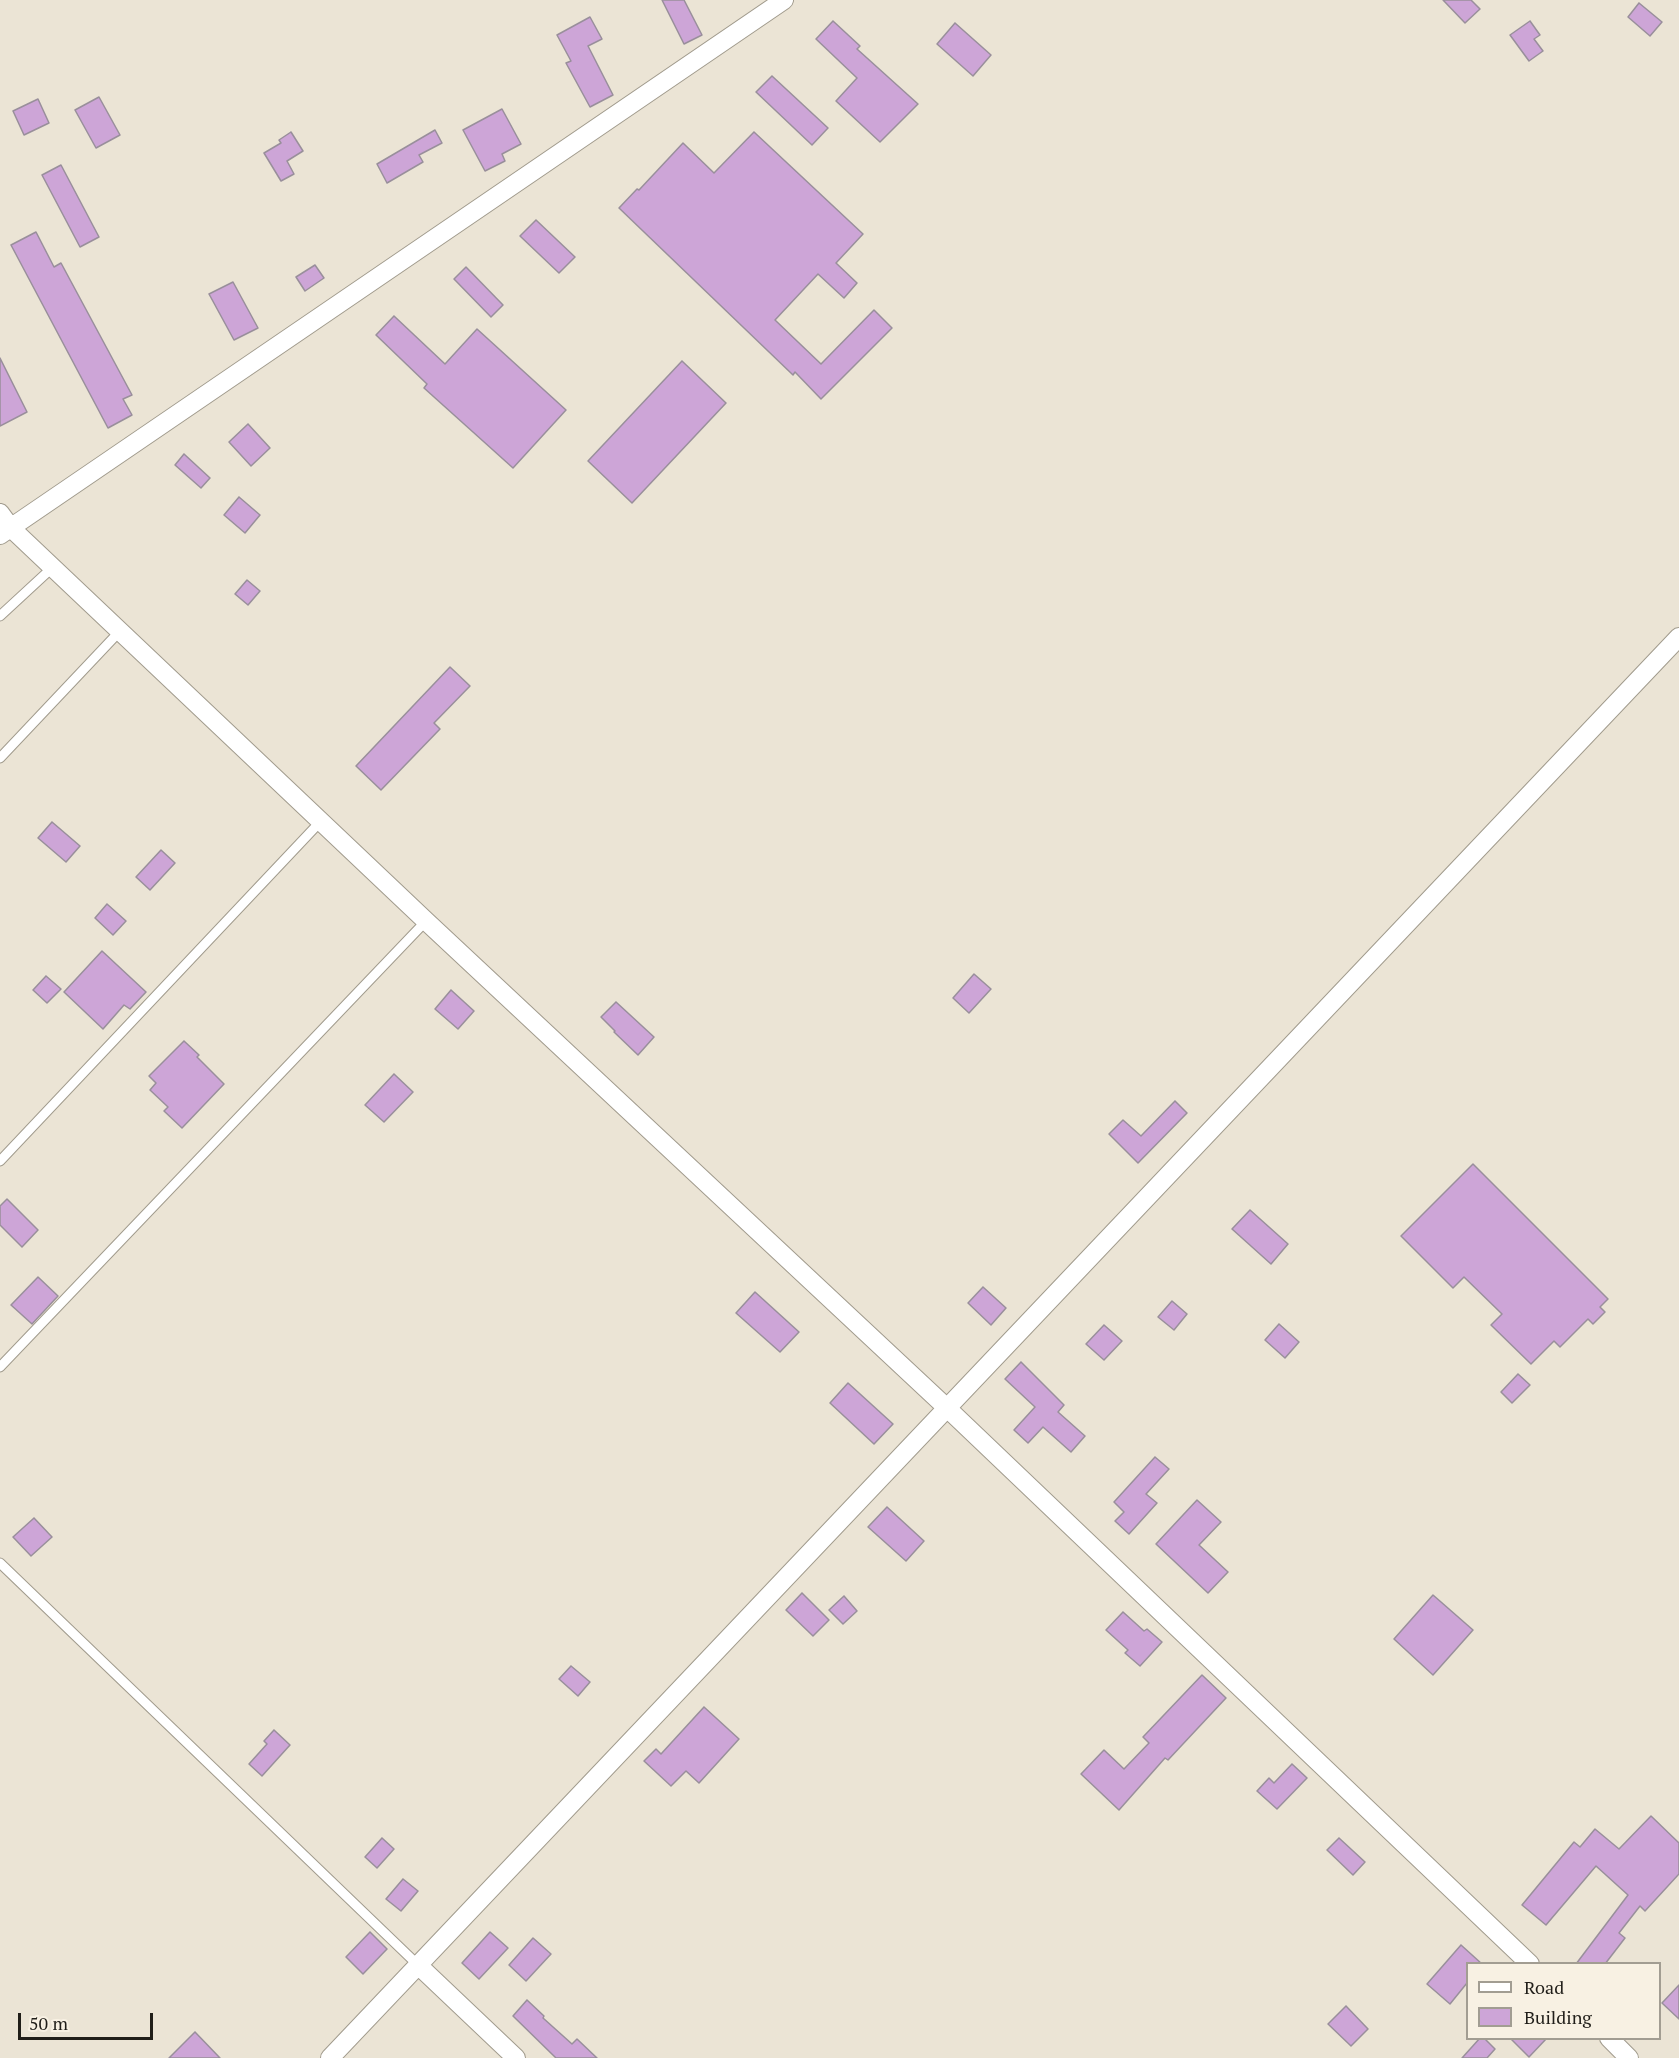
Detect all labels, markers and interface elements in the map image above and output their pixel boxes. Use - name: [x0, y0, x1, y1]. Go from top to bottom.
- legend: [1466, 1962, 1661, 2040]
- text: Road: [1524, 1975, 1564, 1999]
- scale bar: [21, 2001, 156, 2039]
- text: Building: [1524, 2005, 1592, 2029]
- text: 50 m: [29, 2011, 68, 2035]

